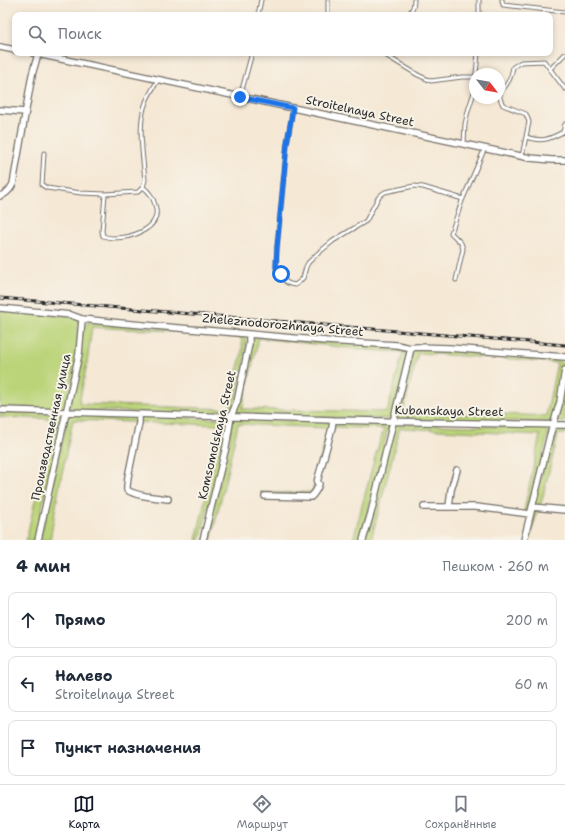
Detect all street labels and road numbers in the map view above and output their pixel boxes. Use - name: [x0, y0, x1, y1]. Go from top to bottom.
- street label: Stroitelnaya Street: [304, 92, 416, 130]
- street label: Zheleznodorozhnaya Street: [202, 310, 364, 340]
- street label: Производственная улица: [28, 352, 75, 502]
- street label: Komsomolskaya Street: [194, 369, 240, 501]
- street label: Kubanskaya Street: [394, 402, 504, 420]

